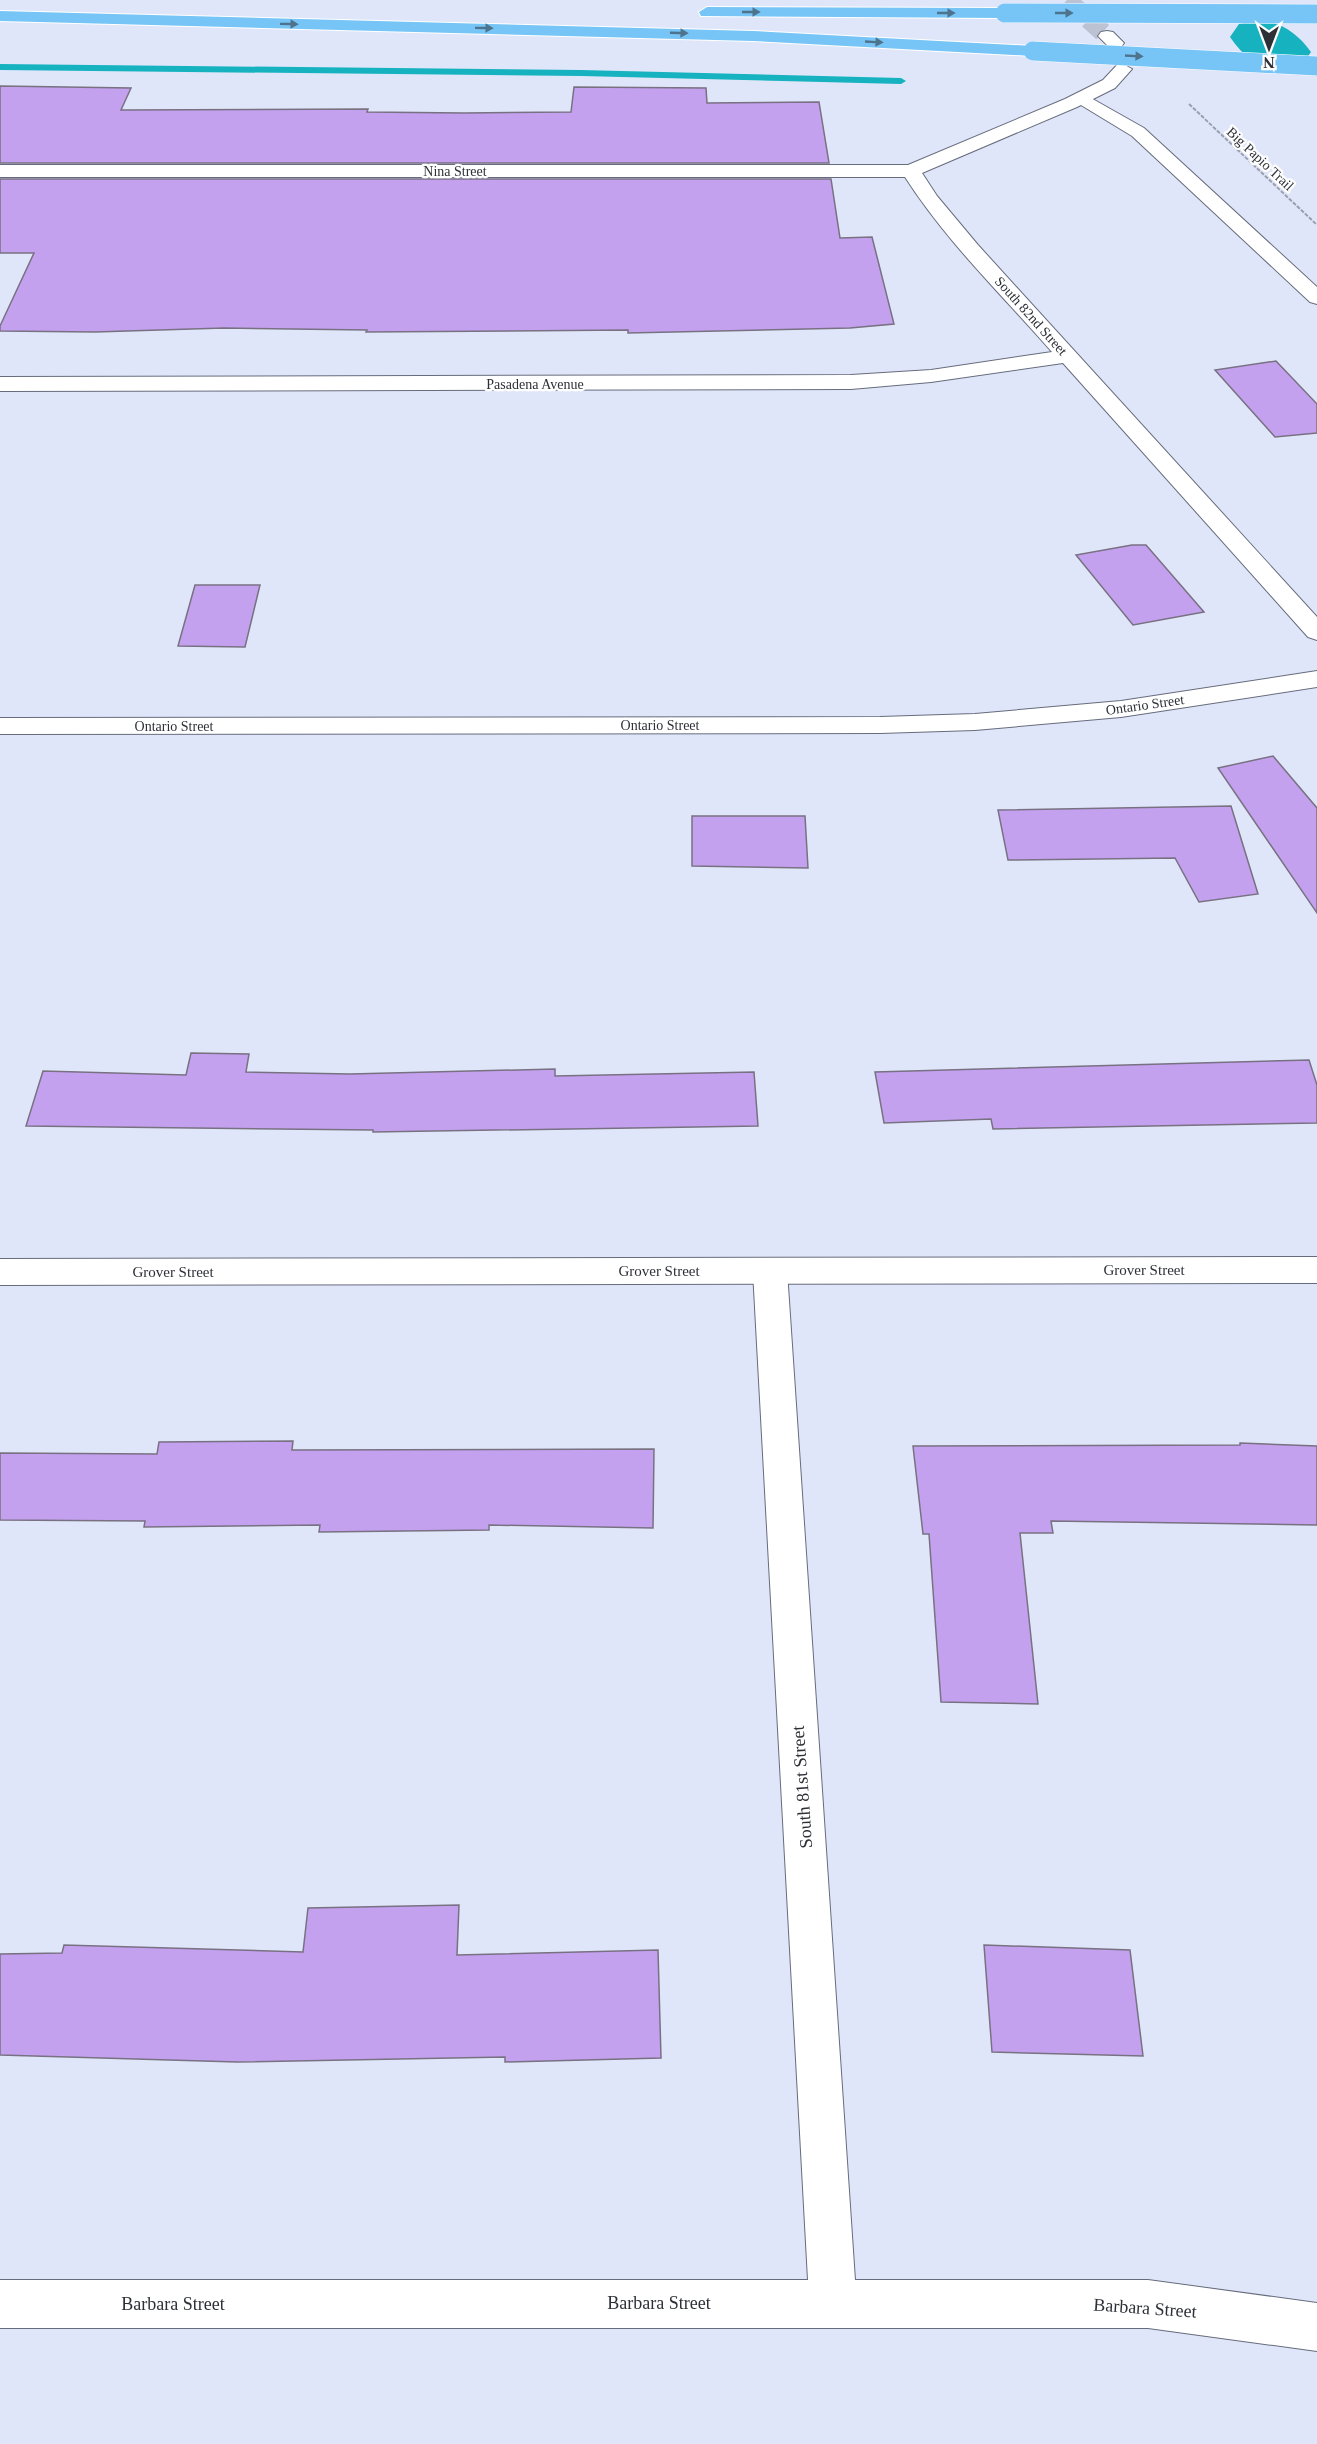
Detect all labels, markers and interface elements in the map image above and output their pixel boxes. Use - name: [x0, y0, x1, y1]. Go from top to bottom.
- one-way arrow: [742, 7, 761, 17]
- one-way arrow: [937, 8, 956, 18]
- one-way arrow: [1054, 8, 1073, 18]
- north arrow: [1239, 18, 1299, 78]
- one-way arrow: [280, 19, 299, 29]
- one-way arrow: [475, 23, 494, 33]
- one-way arrow: [670, 29, 689, 38]
- one-way arrow: [865, 38, 884, 47]
- one-way arrow: [1124, 51, 1143, 60]
- text: N: [1263, 54, 1275, 71]
- street label: Big Papio Trail: [1224, 124, 1296, 194]
- street label: Nina Street: [423, 164, 487, 179]
- street label: South 82nd Street: [992, 274, 1070, 358]
- street label: Pasadena Avenue: [486, 377, 584, 392]
- street label: Ontario Street: [1105, 692, 1185, 718]
- street label: Ontario Street: [621, 718, 700, 733]
- street label: Ontario Street: [135, 719, 214, 734]
- street label: Grover Street: [1103, 1262, 1185, 1278]
- street label: Grover Street: [618, 1263, 700, 1279]
- street label: Grover Street: [132, 1264, 214, 1280]
- street label: South 81st Street: [788, 1725, 816, 1849]
- street label: Barbara Street: [607, 2293, 711, 2313]
- street label: Barbara Street: [121, 2294, 225, 2314]
- street label: Barbara Street: [1093, 2294, 1197, 2322]

